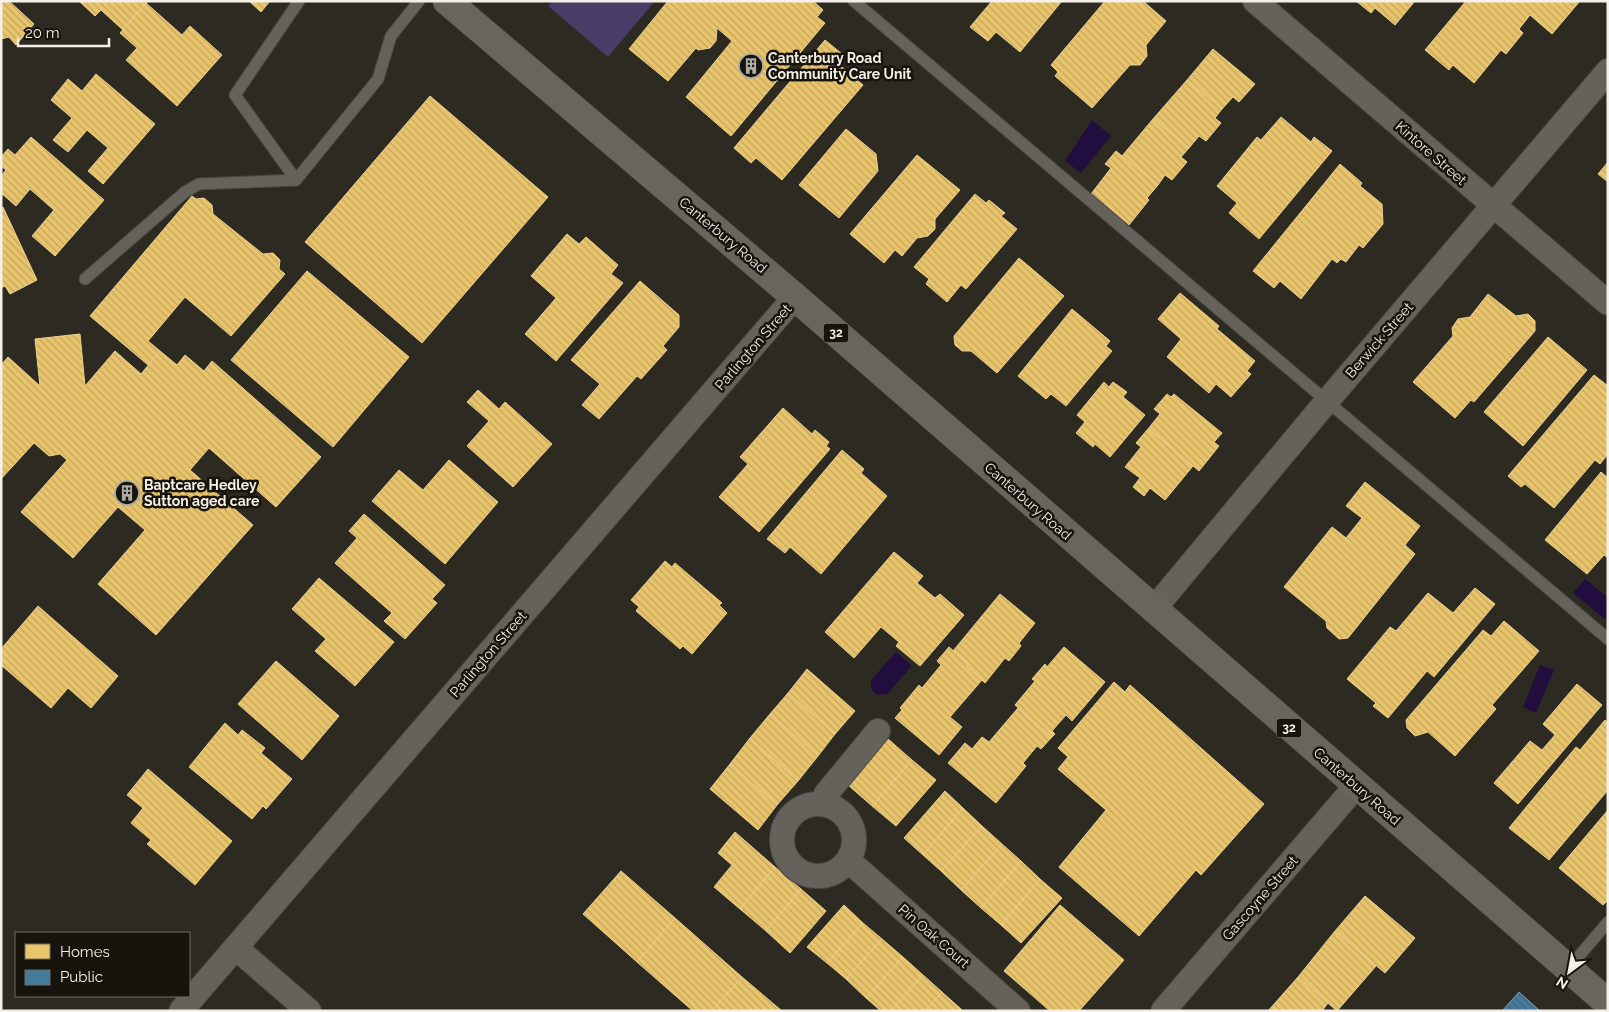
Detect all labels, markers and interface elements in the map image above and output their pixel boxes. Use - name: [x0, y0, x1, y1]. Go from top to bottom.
- scale bar: [18, 15, 109, 47]
- text: 20 m: [25, 24, 60, 42]
- place label: Canterbury Road Community Care Unit: [768, 50, 912, 82]
- building icon: Canterbury Road Community Care Unit: [738, 53, 764, 79]
- street label: Kintore Street: [1392, 118, 1470, 188]
- street label: Canterbury Road: [676, 194, 770, 276]
- street label: Berwick Street: [1342, 299, 1416, 381]
- street label: Parlington Street: [711, 301, 795, 393]
- road number: 32: [824, 323, 848, 342]
- street label: Canterbury Road: [982, 459, 1074, 543]
- place label: Baptcare Hedley Sutton aged care: [144, 477, 260, 509]
- building icon: Baptcare Hedley Sutton aged care: [114, 480, 140, 506]
- street label: Parlington Street: [446, 608, 530, 700]
- road number: 32: [1276, 718, 1302, 738]
- street label: Canterbury Road: [1311, 744, 1403, 828]
- street label: Gascoyne Street: [1219, 852, 1301, 943]
- street label: Pin Oak Court: [895, 901, 973, 971]
- legend: [15, 932, 190, 997]
- text: Homes: [60, 943, 110, 961]
- north arrow: [1544, 947, 1594, 997]
- text: Public: [60, 968, 103, 986]
- text: N: [1553, 973, 1571, 993]

